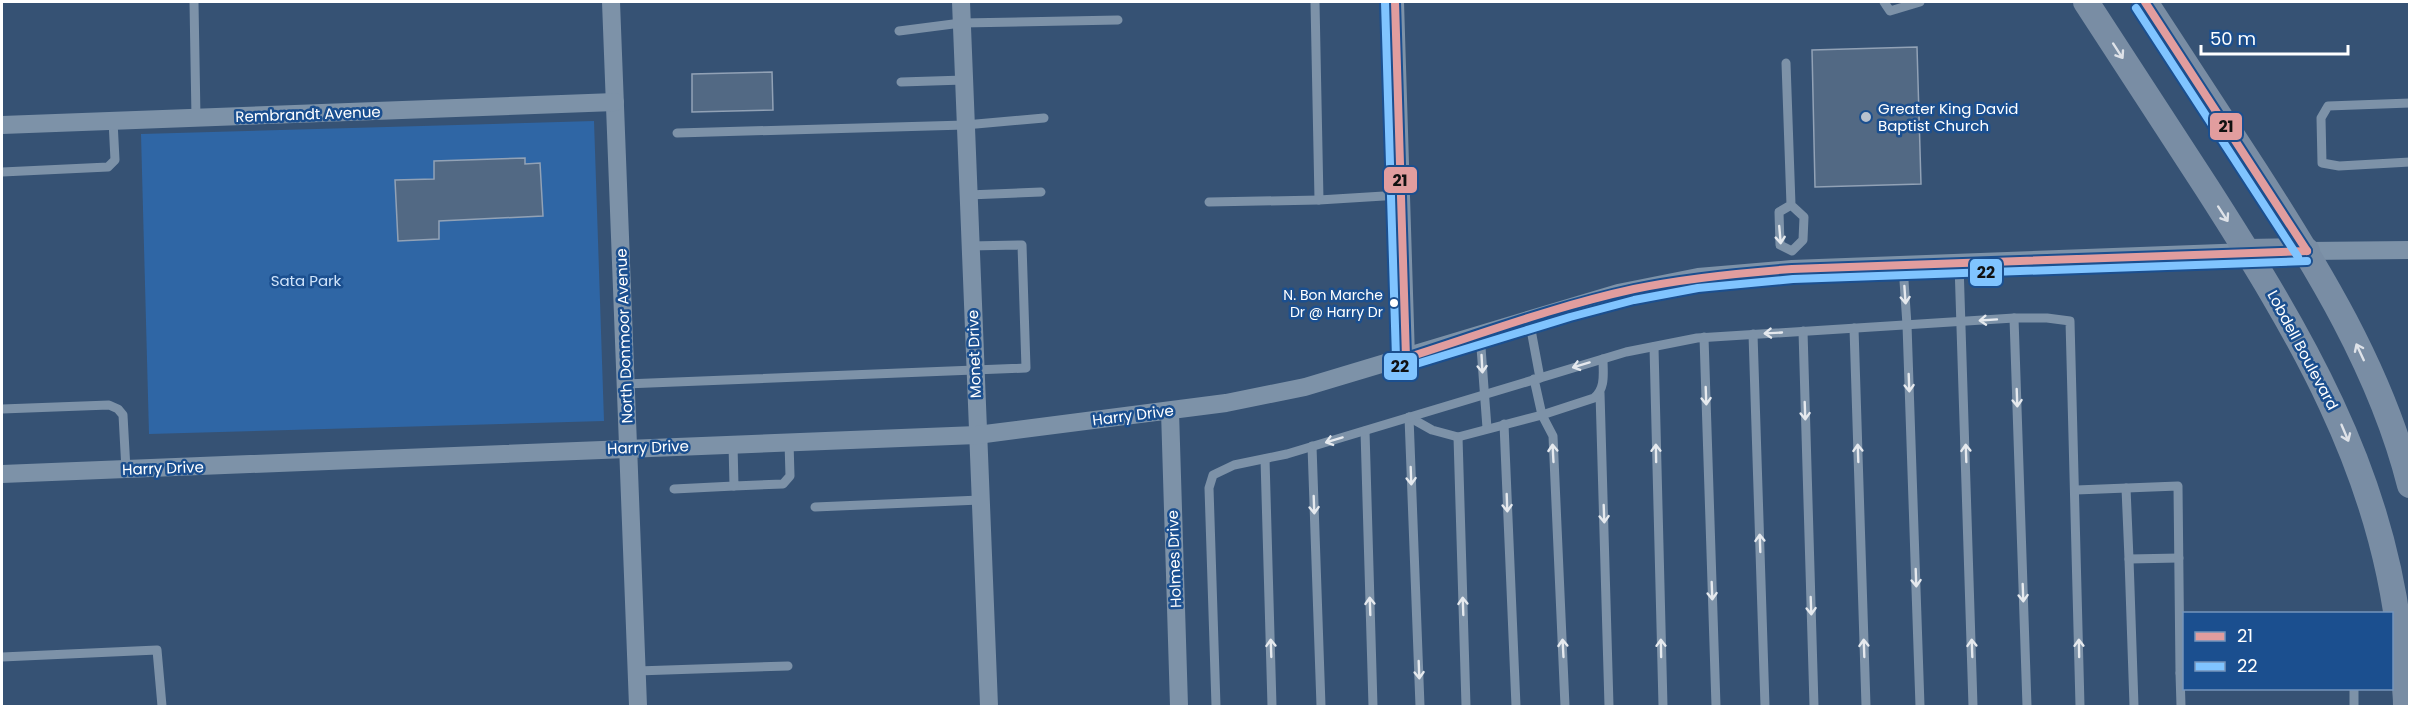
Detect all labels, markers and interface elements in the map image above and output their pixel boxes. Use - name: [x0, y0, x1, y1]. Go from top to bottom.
- scale bar: [2201, 18, 2348, 56]
- text: 50 m: [2210, 26, 2256, 51]
- one-way arrow: [2111, 42, 2124, 59]
- place label: Greater King David Baptist Church: [1878, 98, 2018, 136]
- street label: Rembrandt Avenue: [235, 101, 381, 127]
- marker: Greater King David Baptist Church: [1859, 110, 1873, 124]
- line badge: 21: [2209, 112, 2243, 141]
- text: 21: [2218, 115, 2234, 138]
- line badge: 21: [1383, 166, 1418, 194]
- text: 21: [1392, 169, 1408, 192]
- one-way arrow: [2217, 206, 2230, 223]
- one-way arrow: [1775, 225, 1786, 244]
- street label: North Donmoor Avenue: [610, 248, 638, 424]
- line badge: 22: [1969, 258, 2003, 287]
- text: 22: [1977, 261, 1995, 284]
- park label: Sata Park: [271, 270, 342, 291]
- place label: N. Bon Marche Dr @ Harry Dr: [1283, 285, 1383, 322]
- one-way arrow: [1900, 285, 1911, 305]
- street label: Lobdell Boulevard: [2263, 286, 2343, 414]
- marker: N. Bon Marche Dr @ Harry Dr: [1388, 297, 1400, 309]
- street label: Monet Drive: [962, 309, 986, 399]
- one-way arrow: [1979, 315, 1999, 326]
- one-way arrow: [1763, 328, 1783, 339]
- one-way arrow: [2354, 343, 2366, 361]
- line badge: 22: [1383, 352, 1418, 381]
- one-way arrow: [1477, 354, 1488, 374]
- text: 22: [1391, 355, 1409, 378]
- one-way arrow: [1572, 360, 1591, 371]
- one-way arrow: [1904, 373, 1915, 393]
- one-way arrow: [1700, 385, 1711, 405]
- one-way arrow: [2011, 387, 2022, 407]
- street label: Harry Drive: [1091, 400, 1175, 430]
- one-way arrow: [1799, 400, 1811, 420]
- one-way arrow: [2340, 423, 2351, 442]
- street label: Harry Drive: [607, 435, 689, 459]
- one-way arrow: [1325, 435, 1344, 446]
- one-way arrow: [1548, 444, 1559, 464]
- one-way arrow: [1651, 444, 1662, 464]
- one-way arrow: [1852, 444, 1864, 464]
- one-way arrow: [1960, 444, 1971, 464]
- street label: Harry Drive: [122, 456, 204, 480]
- one-way arrow: [1406, 465, 1417, 485]
- one-way arrow: [1501, 493, 1513, 513]
- one-way arrow: [1309, 494, 1320, 514]
- one-way arrow: [1598, 504, 1609, 524]
- street label: Holmes Drive: [1162, 510, 1186, 608]
- one-way arrow: [1754, 534, 1765, 554]
- one-way arrow: [1910, 568, 1922, 588]
- one-way arrow: [1706, 580, 1718, 600]
- one-way arrow: [2018, 582, 2029, 602]
- one-way arrow: [1805, 595, 1816, 615]
- one-way arrow: [1364, 597, 1376, 617]
- one-way arrow: [1457, 597, 1469, 617]
- legend: [2183, 612, 2393, 690]
- text: 21: [2237, 623, 2253, 648]
- one-way arrow: [1265, 639, 1276, 659]
- one-way arrow: [1557, 639, 1568, 659]
- one-way arrow: [1656, 639, 1667, 659]
- one-way arrow: [1859, 639, 1870, 659]
- one-way arrow: [1966, 639, 1977, 659]
- one-way arrow: [2073, 639, 2084, 659]
- text: 22: [2237, 653, 2258, 678]
- one-way arrow: [1413, 660, 1424, 680]

